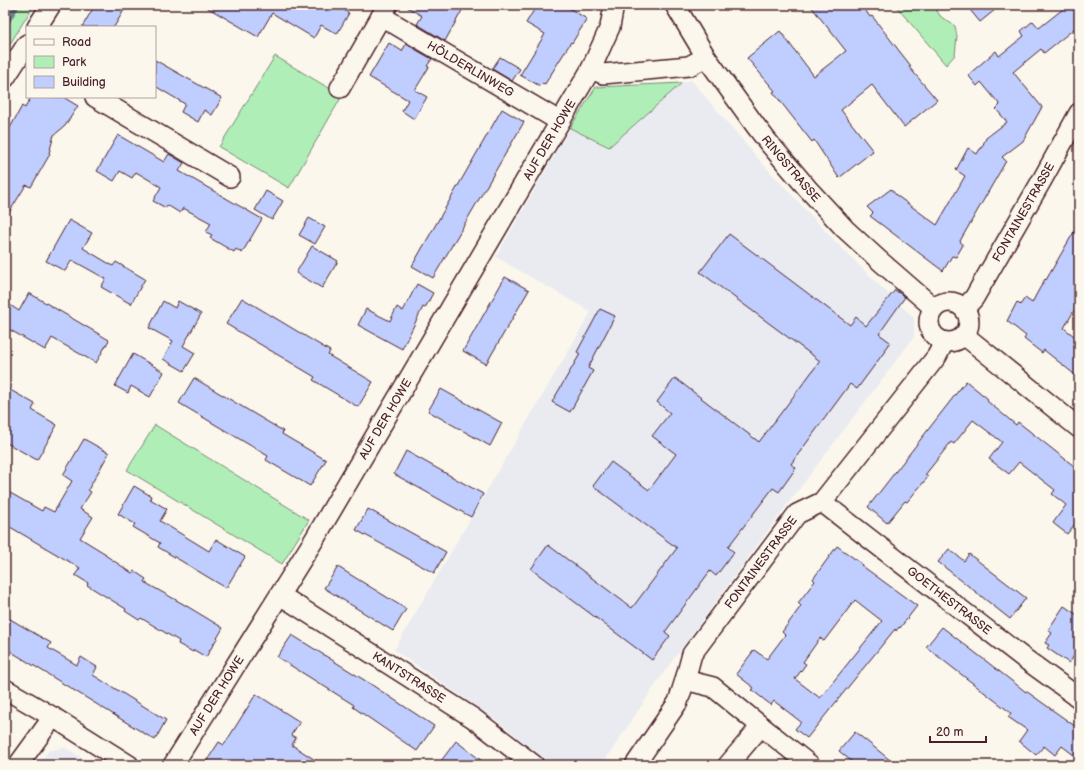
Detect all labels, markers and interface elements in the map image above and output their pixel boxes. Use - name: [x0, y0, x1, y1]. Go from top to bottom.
- legend: [26, 26, 156, 98]
- text: Road: [62, 35, 91, 50]
- street label: HÖLDERLINWEG: [425, 37, 517, 100]
- text: Park: [62, 55, 86, 70]
- text: Building: [62, 75, 106, 90]
- street label: AUF DER HOWE: [520, 96, 579, 183]
- street label: RINGSTRASSE: [758, 132, 824, 205]
- street label: FONTAINESTRASSE: [989, 160, 1058, 264]
- street label: AUF DER HOWE: [356, 376, 415, 462]
- street label: FONTAINESTRASSE: [721, 513, 800, 612]
- street label: GOETHESTRASSE: [904, 563, 995, 638]
- street label: KANTSTRASSE: [370, 648, 449, 706]
- street label: AUF DER HOWE: [186, 653, 247, 738]
- scale bar: [930, 718, 986, 744]
- text: 20 m: [936, 725, 963, 740]

